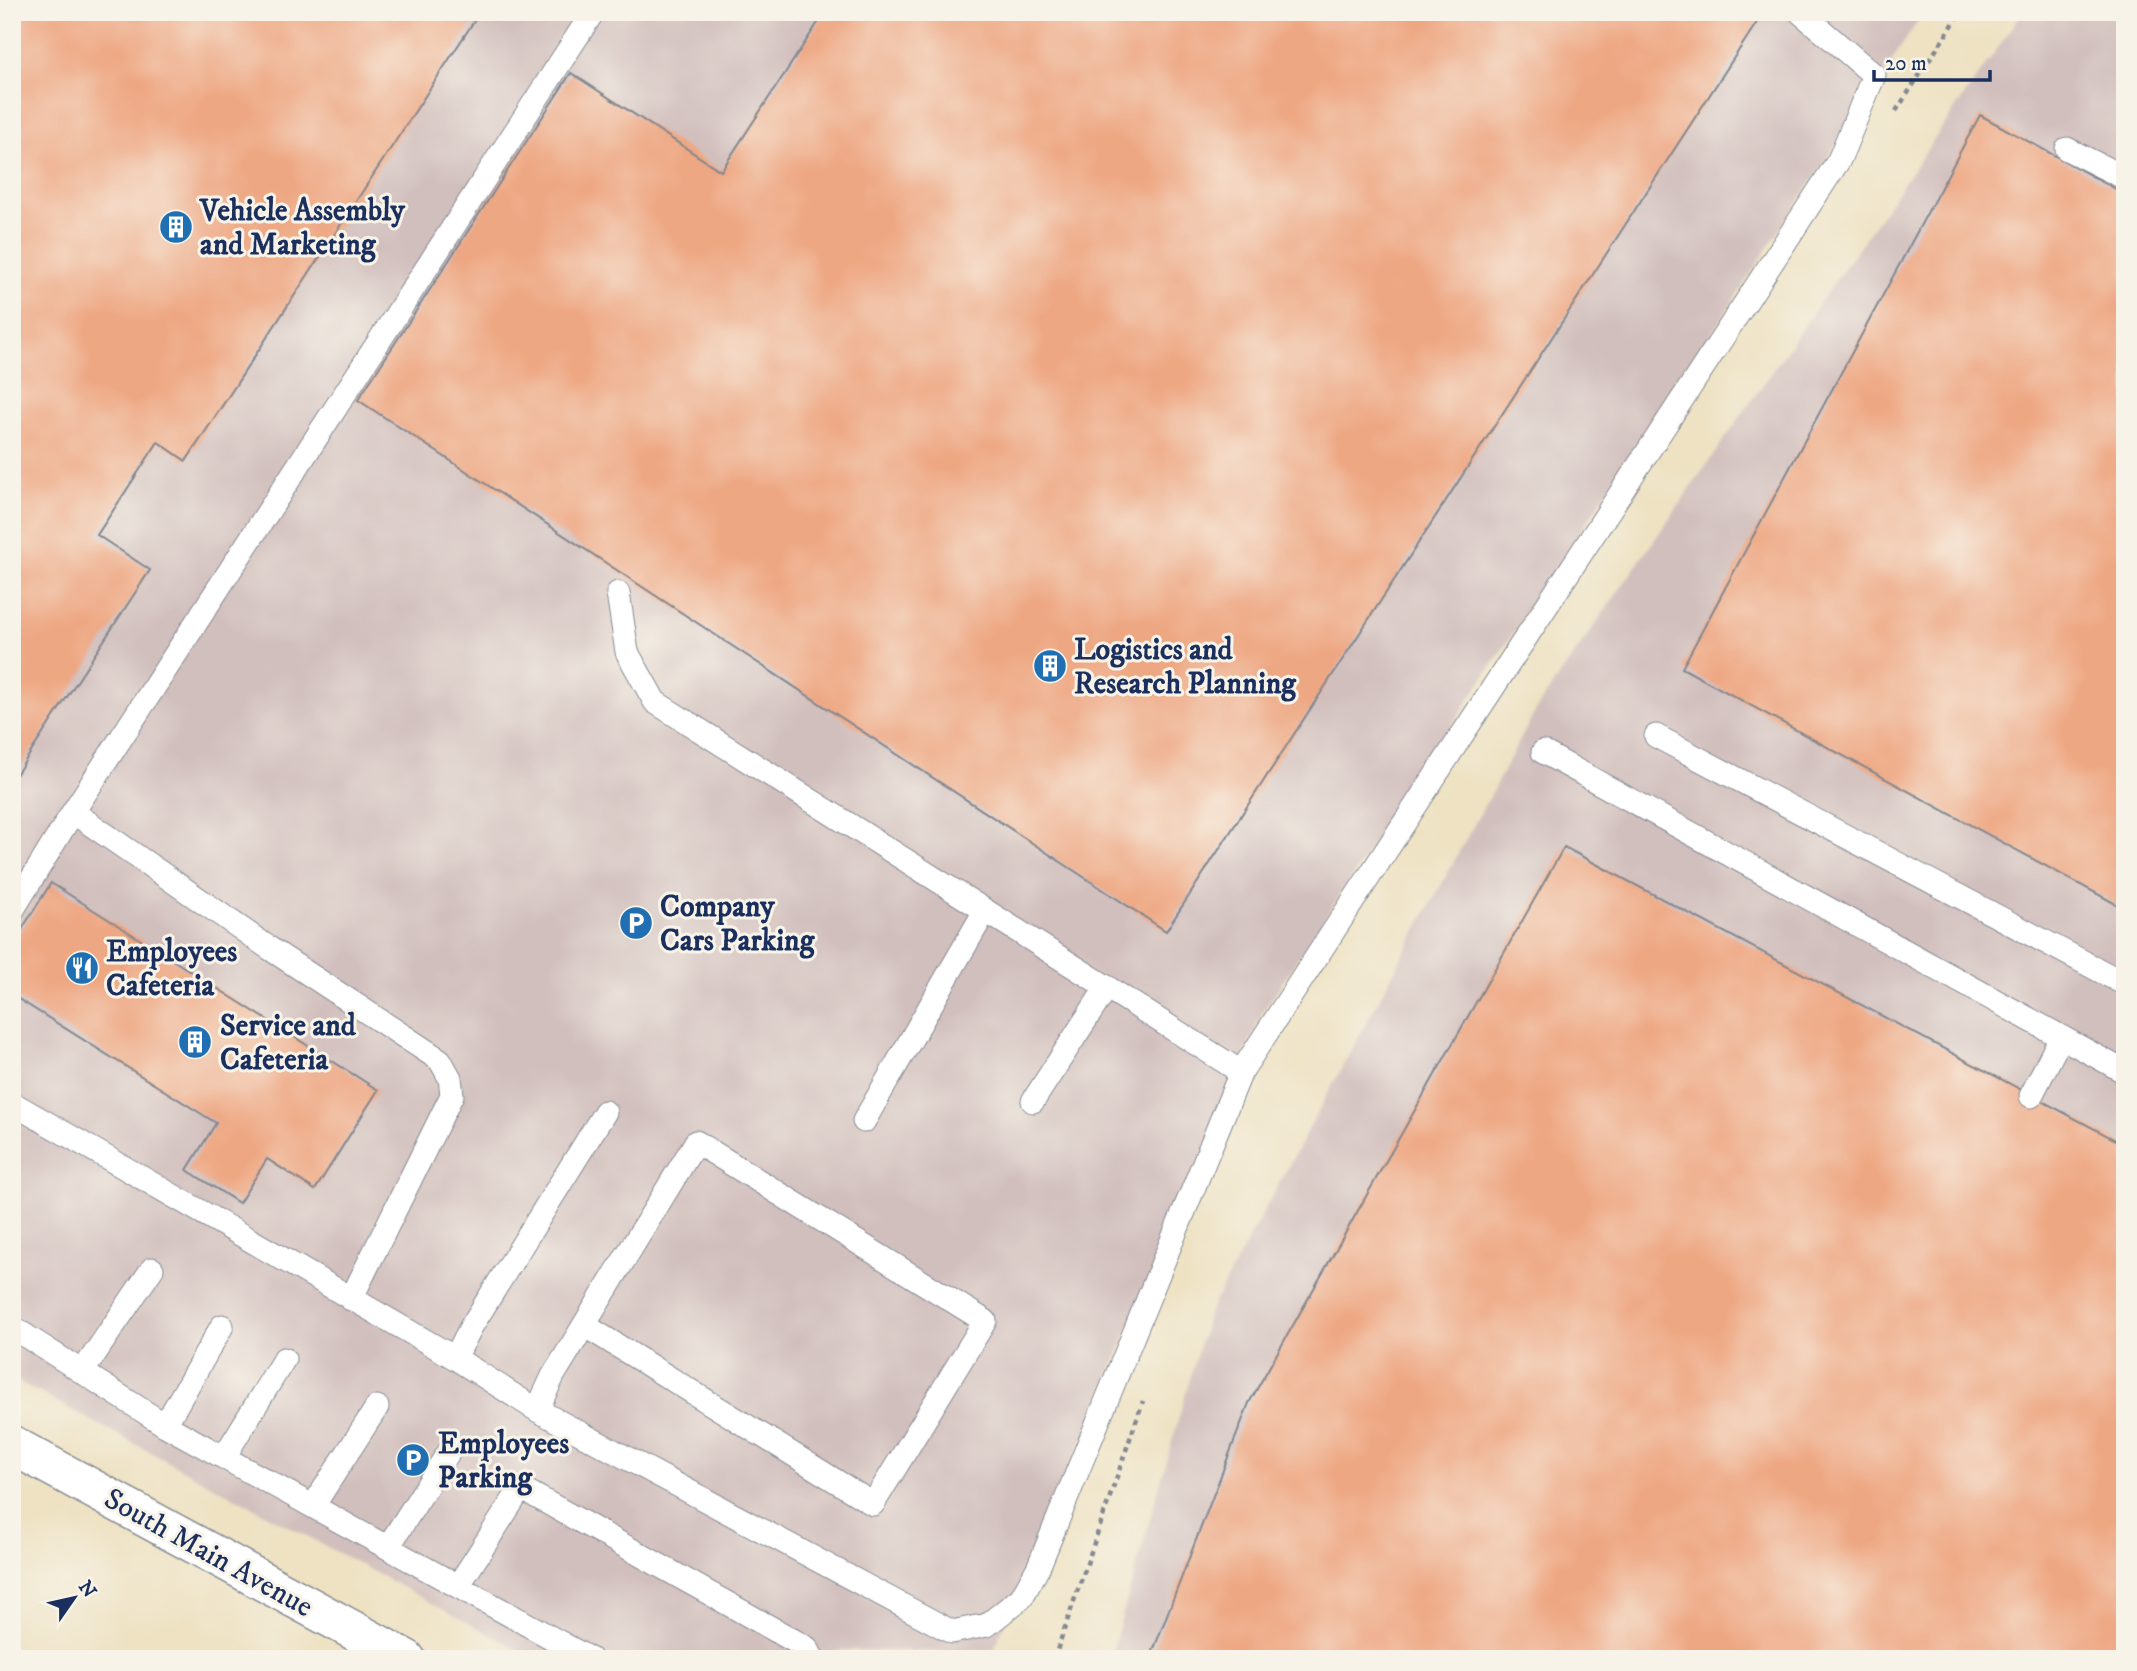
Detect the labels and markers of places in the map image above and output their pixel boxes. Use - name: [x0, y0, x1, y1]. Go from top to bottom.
- place label: Vehicle Assembly and Marketing: [199, 193, 406, 264]
- building icon: Vehicle Assembly and Marketing: [157, 208, 195, 246]
- place label: Logistics and Research Planning: [1074, 632, 1297, 703]
- building icon: Logistics and Research Planning: [1031, 647, 1069, 685]
- place label: Company Cars Parking: [660, 889, 816, 960]
- parking icon: Company Cars Parking: [617, 904, 655, 942]
- place label: Employees Cafeteria: [106, 934, 237, 1005]
- restaurant icon: Employees Cafeteria: [63, 949, 101, 987]
- place label: Service and Cafeteria: [220, 1008, 357, 1079]
- building icon: Service and Cafeteria: [176, 1023, 214, 1061]
- place label: Employees Parking: [438, 1426, 569, 1497]
- parking icon: Employees Parking: [394, 1441, 432, 1479]

